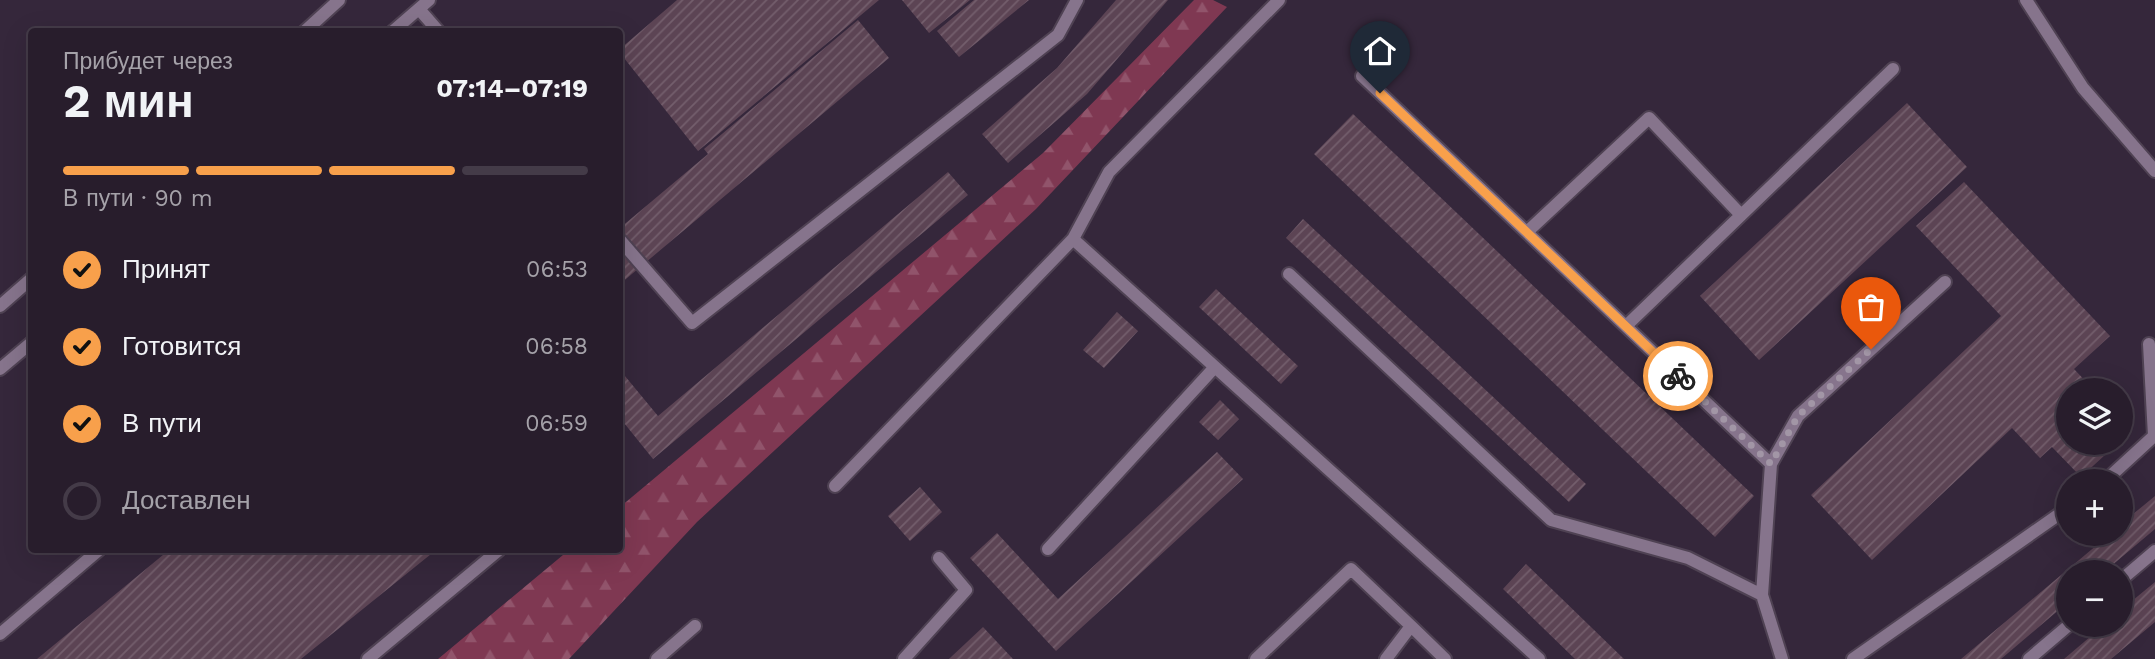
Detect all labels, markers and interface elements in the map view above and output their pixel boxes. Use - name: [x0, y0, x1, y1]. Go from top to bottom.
- pin: [1350, 21, 1410, 93]
- icon: home: [1361, 32, 1399, 70]
- text: Прибудет через: [63, 48, 233, 75]
- text: 07:14–07:19: [436, 73, 588, 103]
- text: 2 мин: [63, 74, 194, 128]
- text: В пути · 90 m: [63, 185, 213, 212]
- icon: check: [63, 251, 101, 289]
- text: Принят: [122, 254, 210, 284]
- text: 06:53: [526, 256, 588, 283]
- pin: [1841, 277, 1901, 349]
- icon: bag: [1852, 288, 1890, 326]
- icon: check: [63, 328, 101, 366]
- text: Готовится: [122, 331, 241, 361]
- text: 06:58: [525, 333, 588, 360]
- courier: [1643, 341, 1713, 411]
- icon: bike: [1659, 357, 1697, 395]
- map controls: [2056, 378, 2133, 637]
- button: layers: [2056, 378, 2133, 455]
- icon: check: [63, 405, 101, 443]
- text: В пути: [122, 408, 202, 438]
- text: 06:59: [525, 410, 588, 437]
- button: +: [2056, 469, 2133, 546]
- text: Доставлен: [122, 485, 251, 515]
- button: −: [2056, 560, 2133, 637]

